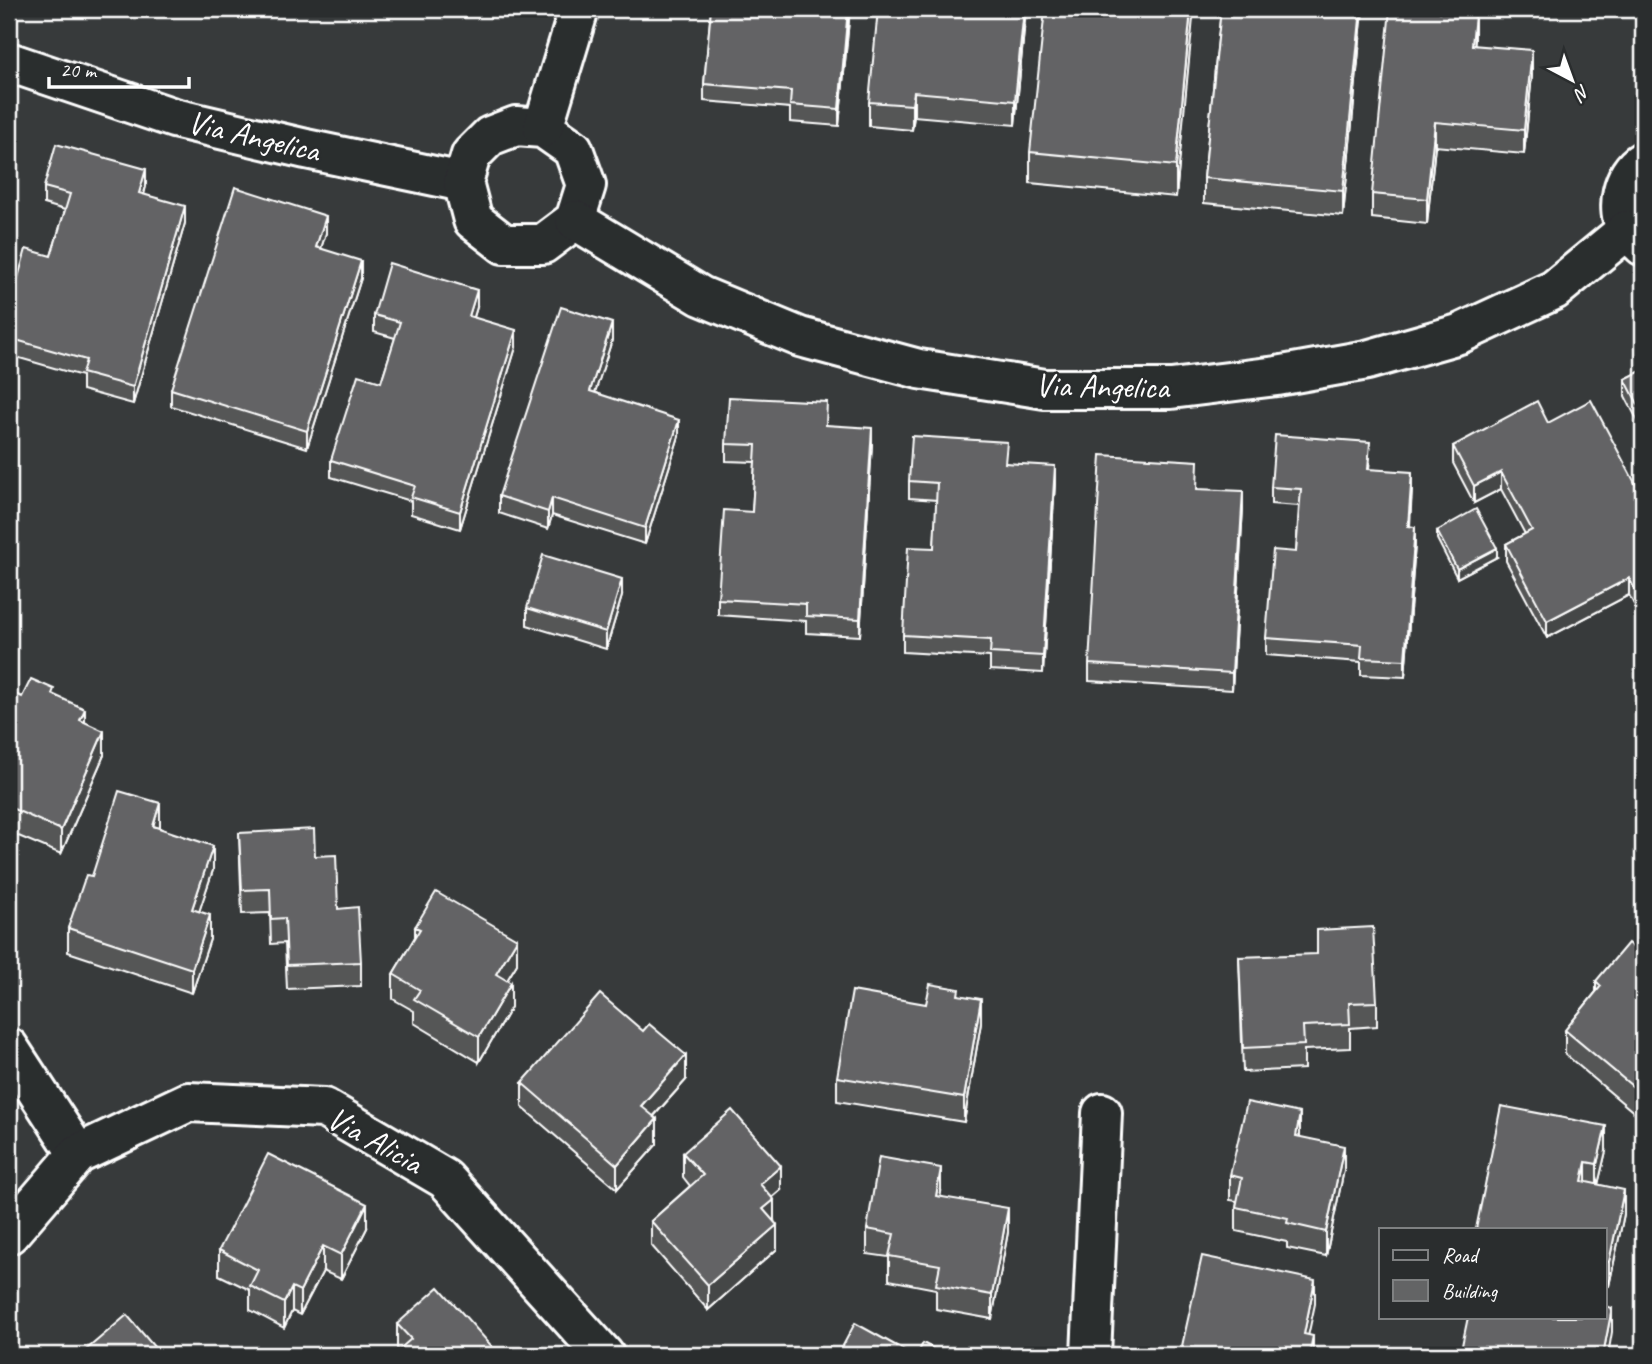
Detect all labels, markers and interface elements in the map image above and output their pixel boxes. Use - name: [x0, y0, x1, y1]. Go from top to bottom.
- scale bar: [49, 46, 189, 90]
- north arrow: [1536, 46, 1606, 116]
- text: 20 m: [60, 57, 98, 83]
- text: N: [1568, 79, 1595, 107]
- street label: Via Angelica: [184, 100, 326, 172]
- street label: Via Angelica: [1035, 364, 1171, 408]
- street label: Via Alicia: [320, 1097, 432, 1184]
- legend: [1379, 1228, 1606, 1318]
- text: Road: [1442, 1242, 1481, 1268]
- text: Building: [1442, 1278, 1499, 1304]

